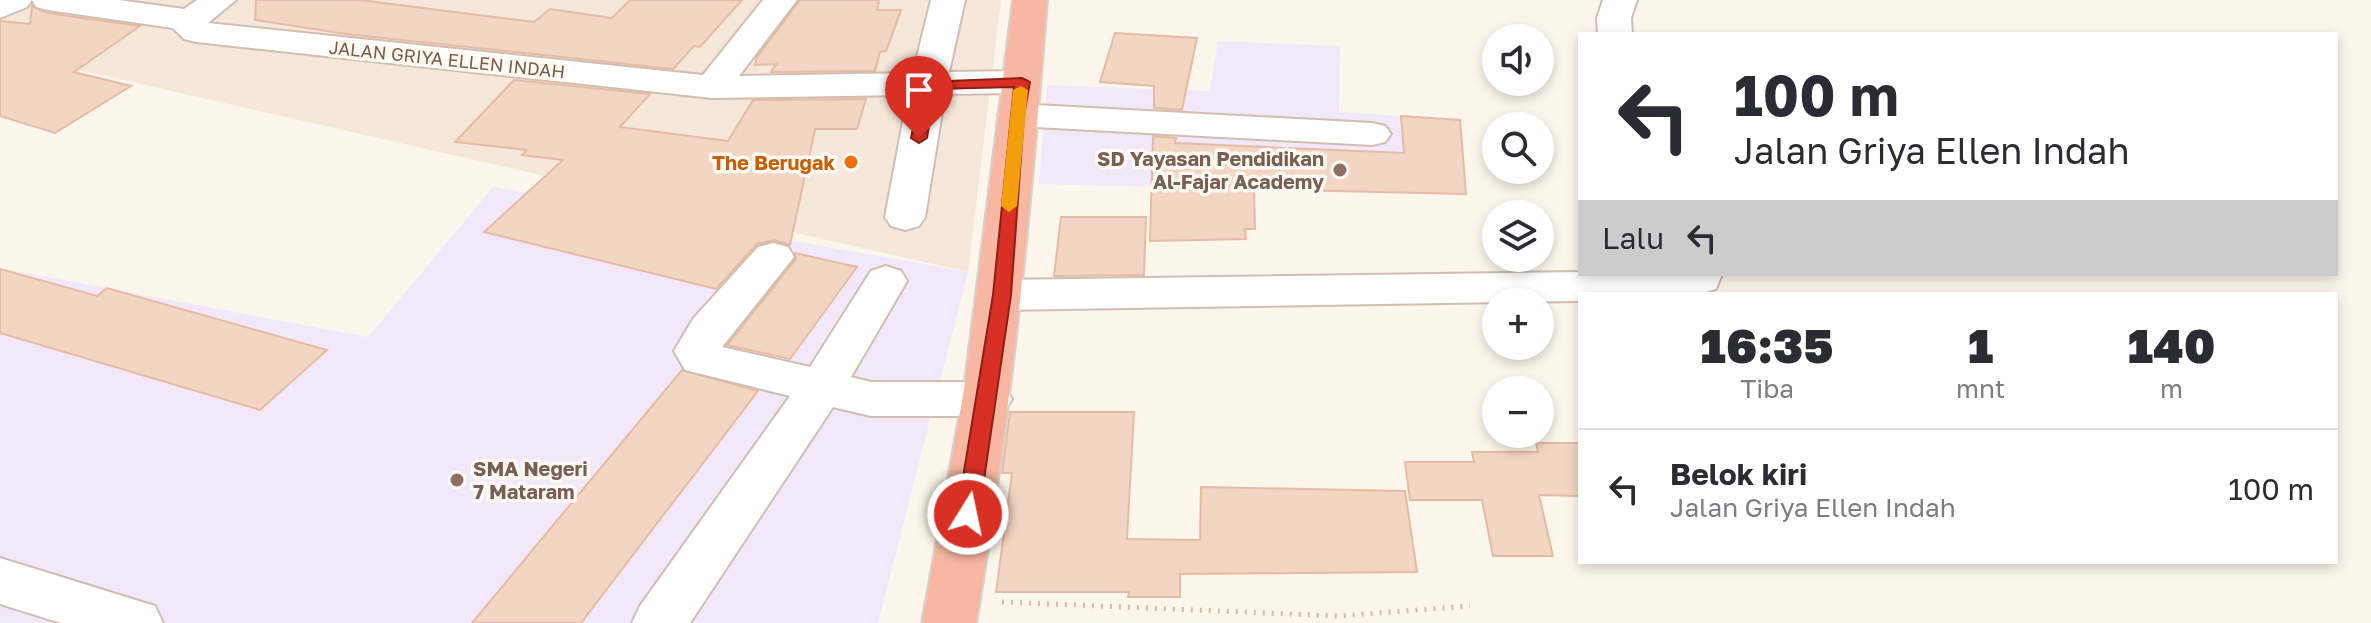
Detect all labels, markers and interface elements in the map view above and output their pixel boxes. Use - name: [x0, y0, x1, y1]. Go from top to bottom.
- map controls: [1482, 24, 1554, 448]
- button: sound: [1482, 24, 1554, 96]
- street label: JALAN GRIYA ELLEN INDAH: [328, 36, 566, 82]
- pin: [885, 56, 953, 138]
- text: 100 m: [1734, 61, 1899, 128]
- icon: left: [1602, 64, 1706, 168]
- icon: arrive: [897, 68, 941, 112]
- button: search: [1482, 112, 1554, 184]
- text: Jalan Griya Ellen Indah: [1734, 129, 2130, 172]
- place label: SD Yayasan Pendidikan Al-Fajar Academy: [1097, 146, 1324, 193]
- place label: The Berugak: [712, 150, 835, 174]
- marker: The Berugak: [842, 153, 860, 171]
- marker: SD Yayasan Pendidikan Al-Fajar Academy: [1331, 161, 1349, 179]
- button: layers: [1482, 200, 1554, 272]
- icon: left: [1680, 216, 1724, 260]
- text: Lalu: [1602, 220, 1664, 256]
- button: +: [1482, 288, 1554, 360]
- text: 16:35: [1701, 316, 1833, 374]
- text: 1: [1968, 316, 1993, 374]
- text: 140: [2128, 316, 2215, 374]
- text: Tiba: [1740, 373, 1794, 404]
- text: mnt: [1956, 373, 2005, 404]
- text: m: [2160, 373, 2183, 404]
- button: −: [1482, 376, 1554, 448]
- place label: SMA Negeri 7 Mataram: [473, 456, 588, 503]
- text: Belok kiri: [1670, 456, 1807, 492]
- icon: left: [1602, 467, 1646, 511]
- marker: SMA Negeri 7 Mataram: [448, 471, 466, 489]
- text: 100 m: [2228, 471, 2314, 507]
- position arrow: [926, 472, 1010, 556]
- text: Jalan Griya Ellen Indah: [1670, 492, 1956, 523]

